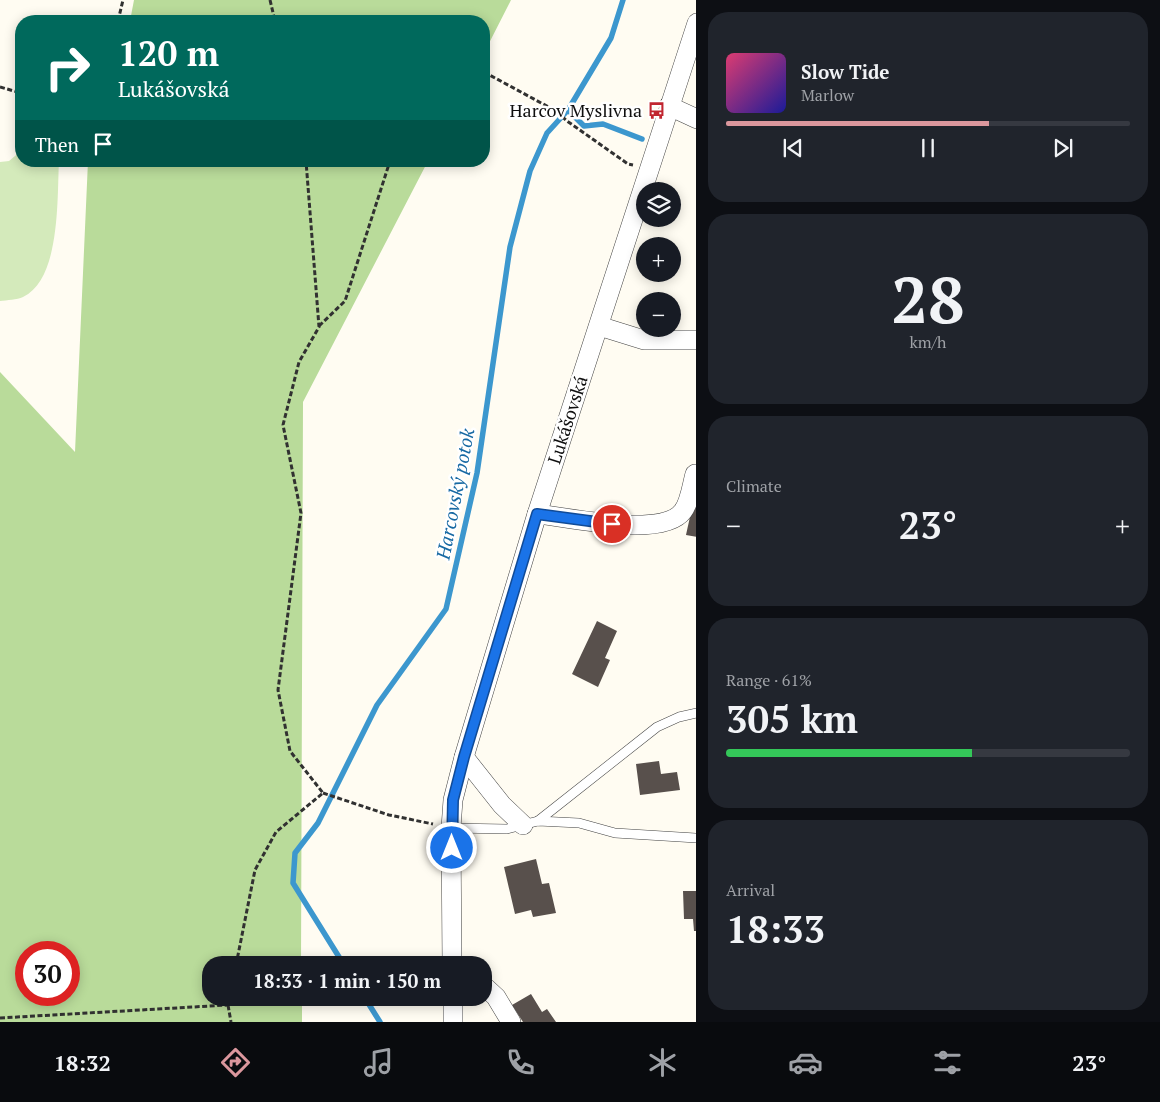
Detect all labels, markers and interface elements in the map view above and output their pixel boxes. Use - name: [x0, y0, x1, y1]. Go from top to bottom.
- text: 120 m: [118, 30, 219, 76]
- icon: right: [35, 35, 100, 100]
- text: Slow Tide: [801, 59, 890, 84]
- text: Lukášovská: [118, 74, 230, 103]
- text: Marlow: [801, 84, 854, 106]
- place label: Harcov Myslivna: [509, 98, 642, 122]
- bus stop icon: Harcov Myslivna: [646, 101, 666, 121]
- icon: arrive: [89, 130, 117, 158]
- text: Then: [35, 132, 79, 157]
- icon: previous: [779, 134, 807, 162]
- icon: pause: [914, 134, 942, 162]
- icon: next: [1049, 134, 1077, 162]
- map controls: [636, 182, 681, 337]
- button: layers: [636, 182, 681, 227]
- button: +: [636, 237, 681, 282]
- text: 28: [891, 255, 965, 342]
- button: −: [636, 292, 681, 337]
- text: km/h: [910, 331, 946, 353]
- street label: Lukášovská: [542, 373, 593, 467]
- water label: Harcovský potok: [429, 425, 480, 563]
- text: Climate: [726, 475, 782, 497]
- text: 23°: [899, 500, 957, 550]
- pin: [591, 503, 633, 545]
- text: −: [726, 507, 741, 544]
- text: +: [1115, 507, 1130, 544]
- icon: arrive: [598, 510, 626, 538]
- text: Range · 61%: [726, 669, 812, 691]
- text: 305 km: [726, 694, 858, 744]
- position arrow: [425, 821, 477, 873]
- text: Arrival: [726, 879, 775, 901]
- text: 18:33: [726, 904, 825, 954]
- speed limit sign: 30: [15, 941, 80, 1006]
- text: 18:33 · 1 min · 150 m: [253, 968, 441, 993]
- icon: directions: [218, 1045, 253, 1080]
- icon: music: [361, 1045, 396, 1080]
- icon: phone: [503, 1045, 538, 1080]
- icon: climate: [645, 1045, 680, 1080]
- icon: car: [788, 1045, 823, 1080]
- icon: filters: [930, 1045, 965, 1080]
- text: 18:32: [54, 1048, 111, 1077]
- text: 23°: [1072, 1048, 1106, 1077]

